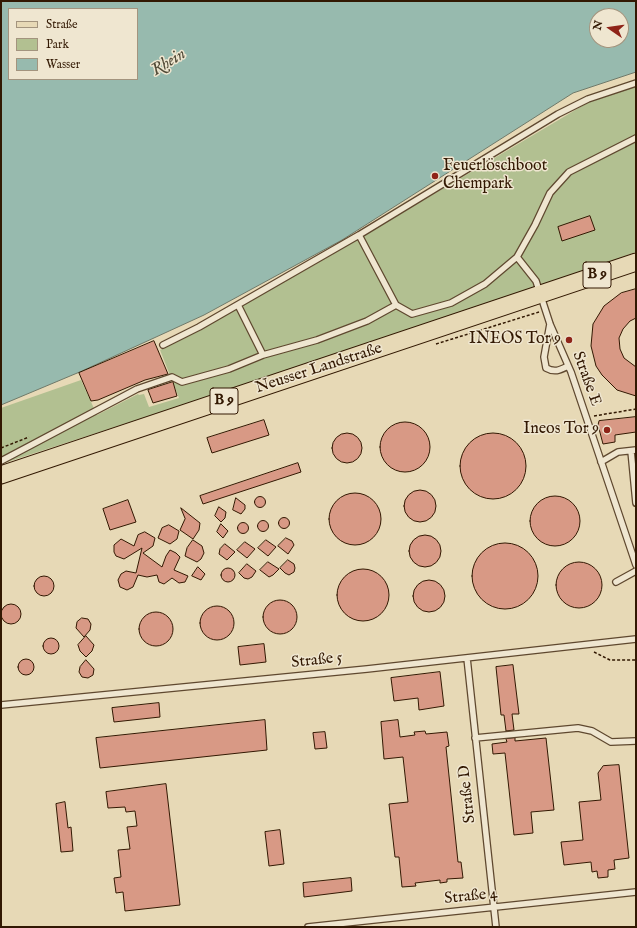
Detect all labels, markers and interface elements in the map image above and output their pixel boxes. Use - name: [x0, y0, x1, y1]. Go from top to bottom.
- legend: [8, 8, 138, 80]
- north arrow: [589, 8, 629, 48]
- text: Straße: [46, 17, 78, 32]
- text: N: [590, 19, 606, 32]
- text: Park: [46, 37, 69, 52]
- water label: Rhein: [148, 45, 190, 81]
- text: Wasser: [46, 57, 80, 72]
- place label: Feuerlöschboot Chempark: [443, 157, 547, 195]
- marker: Feuerlöschboot Chempark: [430, 171, 440, 181]
- road number: B 9: [583, 262, 611, 288]
- place label: INEOS Tor 9: [469, 330, 561, 350]
- marker: INEOS Tor 9: [564, 335, 574, 345]
- street label: Neusser Landstraße: [253, 339, 385, 399]
- street label: Straße E: [567, 349, 605, 409]
- road number: B 9: [210, 388, 238, 414]
- place label: Ineos Tor 9: [523, 420, 599, 440]
- marker: Ineos Tor 9: [602, 425, 612, 435]
- street label: Straße 5: [290, 649, 344, 673]
- street label: Straße D: [455, 764, 481, 824]
- street label: Straße 4: [443, 885, 499, 909]

